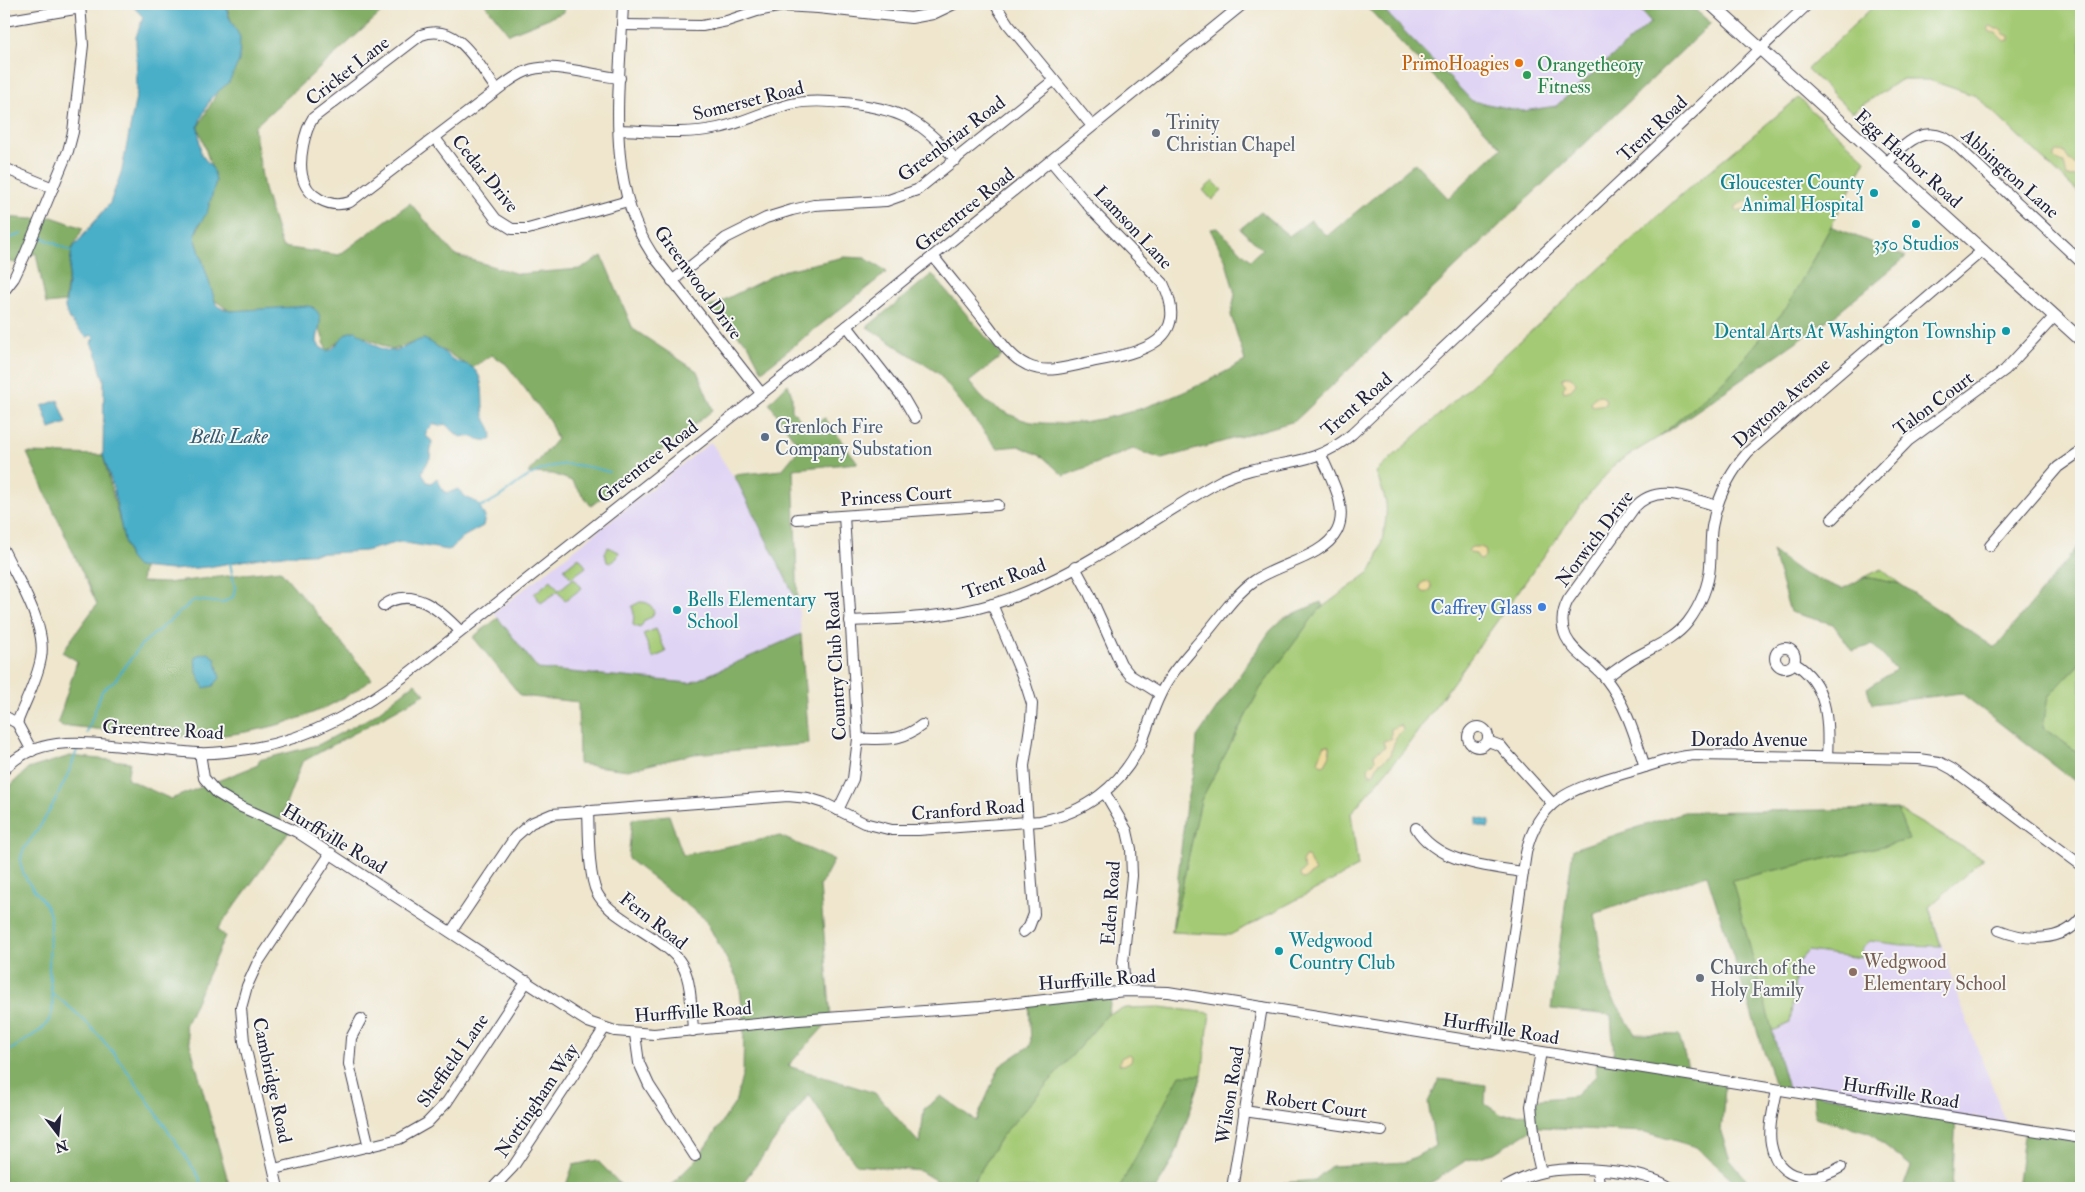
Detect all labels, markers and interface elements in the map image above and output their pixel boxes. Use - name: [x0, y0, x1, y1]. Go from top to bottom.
- street label: Cricket Lane: [301, 31, 394, 111]
- place label: PrimoHoagies: [1401, 52, 1509, 76]
- place label: Orangetheory Fitness: [1537, 53, 1644, 99]
- marker: PrimoHoagies: [1513, 57, 1525, 69]
- marker: Orangetheory Fitness: [1521, 69, 1533, 81]
- street label: Somerset Road: [690, 75, 807, 126]
- street label: Greenbriar Road: [893, 90, 1011, 187]
- street label: Trent Road: [1613, 90, 1693, 167]
- street label: Egg Harbor Road: [1850, 104, 1967, 214]
- place label: Trinity Christian Chapel: [1166, 111, 1296, 158]
- street label: Abbington Lane: [1956, 123, 2064, 224]
- marker: Trinity Christian Chapel: [1150, 127, 1162, 139]
- street label: Cedar Drive: [446, 130, 524, 218]
- street label: Greentree Road: [910, 162, 1020, 257]
- place label: Gloucester County Animal Hospital: [1720, 171, 1865, 218]
- street label: Lamson Lane: [1089, 181, 1178, 274]
- marker: Gloucester County Animal Hospital: [1868, 187, 1880, 199]
- marker: 350 Studios: [1910, 218, 1922, 230]
- street label: Greenwood Drive: [649, 221, 748, 344]
- place label: 350 Studios: [1873, 232, 1959, 256]
- place label: Dental Arts At Washington Township: [1714, 320, 1996, 345]
- marker: Dental Arts At Washington Township: [2000, 325, 2012, 337]
- street label: Daytona Avenue: [1728, 353, 1836, 453]
- street label: Talon Court: [1889, 366, 1978, 442]
- street label: Trent Road: [1316, 367, 1398, 442]
- street label: Greentree Road: [592, 415, 703, 509]
- place label: Grenloch Fire Company Substation: [775, 415, 932, 462]
- water label: Bells Lake: [189, 424, 268, 449]
- marker: Grenloch Fire Company Substation: [759, 431, 771, 443]
- street label: Princess Court: [840, 480, 953, 512]
- street label: Norwich Drive: [1551, 486, 1639, 592]
- street label: Trent Road: [960, 553, 1050, 605]
- place label: Bells Elementary School: [687, 588, 816, 634]
- street label: Country Club Road: [820, 590, 852, 741]
- place label: Caffrey Glass: [1431, 596, 1532, 620]
- marker: Caffrey Glass: [1536, 601, 1548, 613]
- marker: Bells Elementary School: [671, 604, 683, 616]
- street label: Greentree Road: [102, 715, 225, 745]
- street label: Dorado Avenue: [1690, 728, 1808, 752]
- street label: Cranford Road: [911, 794, 1026, 826]
- street label: Hurffville Road: [278, 798, 392, 880]
- street label: Eden Road: [1096, 859, 1126, 946]
- street label: Fern Road: [614, 887, 693, 955]
- place label: Wedgwood Country Club: [1288, 929, 1395, 975]
- marker: Wedgwood Country Club: [1273, 945, 1285, 957]
- place label: Wedgwood Elementary School: [1862, 950, 2007, 996]
- place label: Church of the Holy Family: [1710, 956, 1816, 1002]
- street label: Hurffville Road: [1038, 964, 1157, 996]
- marker: Wedgwood Elementary School: [1847, 966, 1859, 978]
- marker: Church of the Holy Family: [1694, 972, 1706, 984]
- street label: Hurffville Road: [634, 996, 753, 1028]
- street label: Hurffville Road: [1441, 1008, 1561, 1050]
- street label: Sheffield Lane: [412, 1009, 494, 1112]
- street label: Cambridge Road: [247, 1015, 297, 1146]
- street label: Nottingham Way: [490, 1038, 584, 1162]
- street label: Wilson Road: [1210, 1044, 1250, 1147]
- street label: Hurffville Road: [1841, 1072, 1961, 1114]
- street label: Robert Court: [1263, 1086, 1369, 1124]
- north arrow: [32, 1110, 82, 1160]
- text: N: [53, 1136, 71, 1156]

